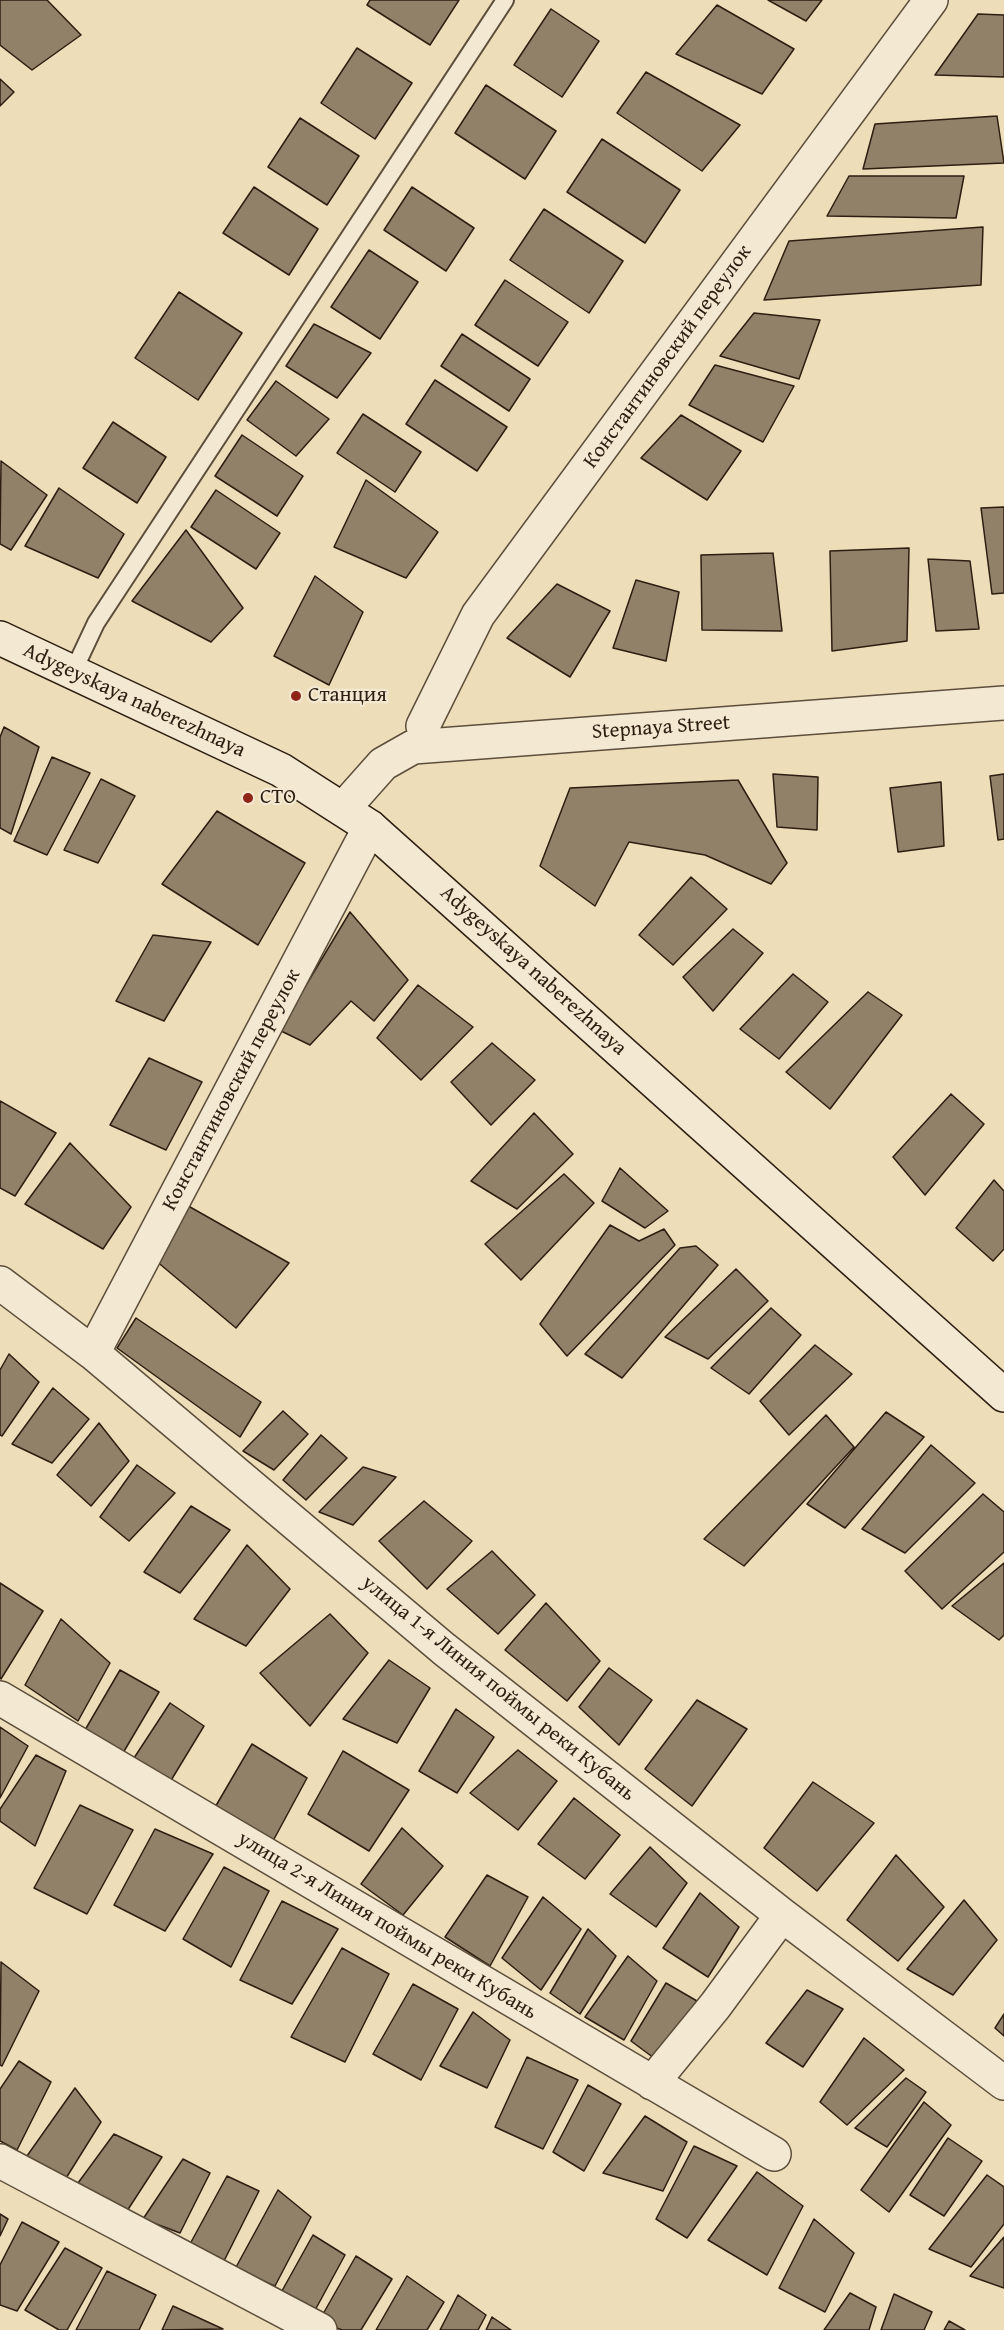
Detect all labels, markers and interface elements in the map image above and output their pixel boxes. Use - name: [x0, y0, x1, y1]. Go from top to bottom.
- street label: Константиновский переулок: [578, 240, 758, 474]
- street label: Adygeyskaya naberezhnaya: [19, 638, 249, 764]
- place label: Станция: [308, 683, 387, 709]
- marker: Станция: [289, 689, 303, 703]
- street label: Stepnaya Street: [591, 711, 731, 745]
- place label: СТО: [260, 785, 296, 811]
- marker: СТО: [241, 791, 255, 805]
- street label: Adygeyskaya naberezhnaya: [435, 881, 631, 1061]
- street label: Константиновский переулок: [158, 965, 306, 1215]
- street label: улица 1-я Линия поймы реки Кубань: [356, 1571, 640, 1807]
- street label: улица 2-я Линия поймы реки Кубань: [233, 1826, 541, 2026]

